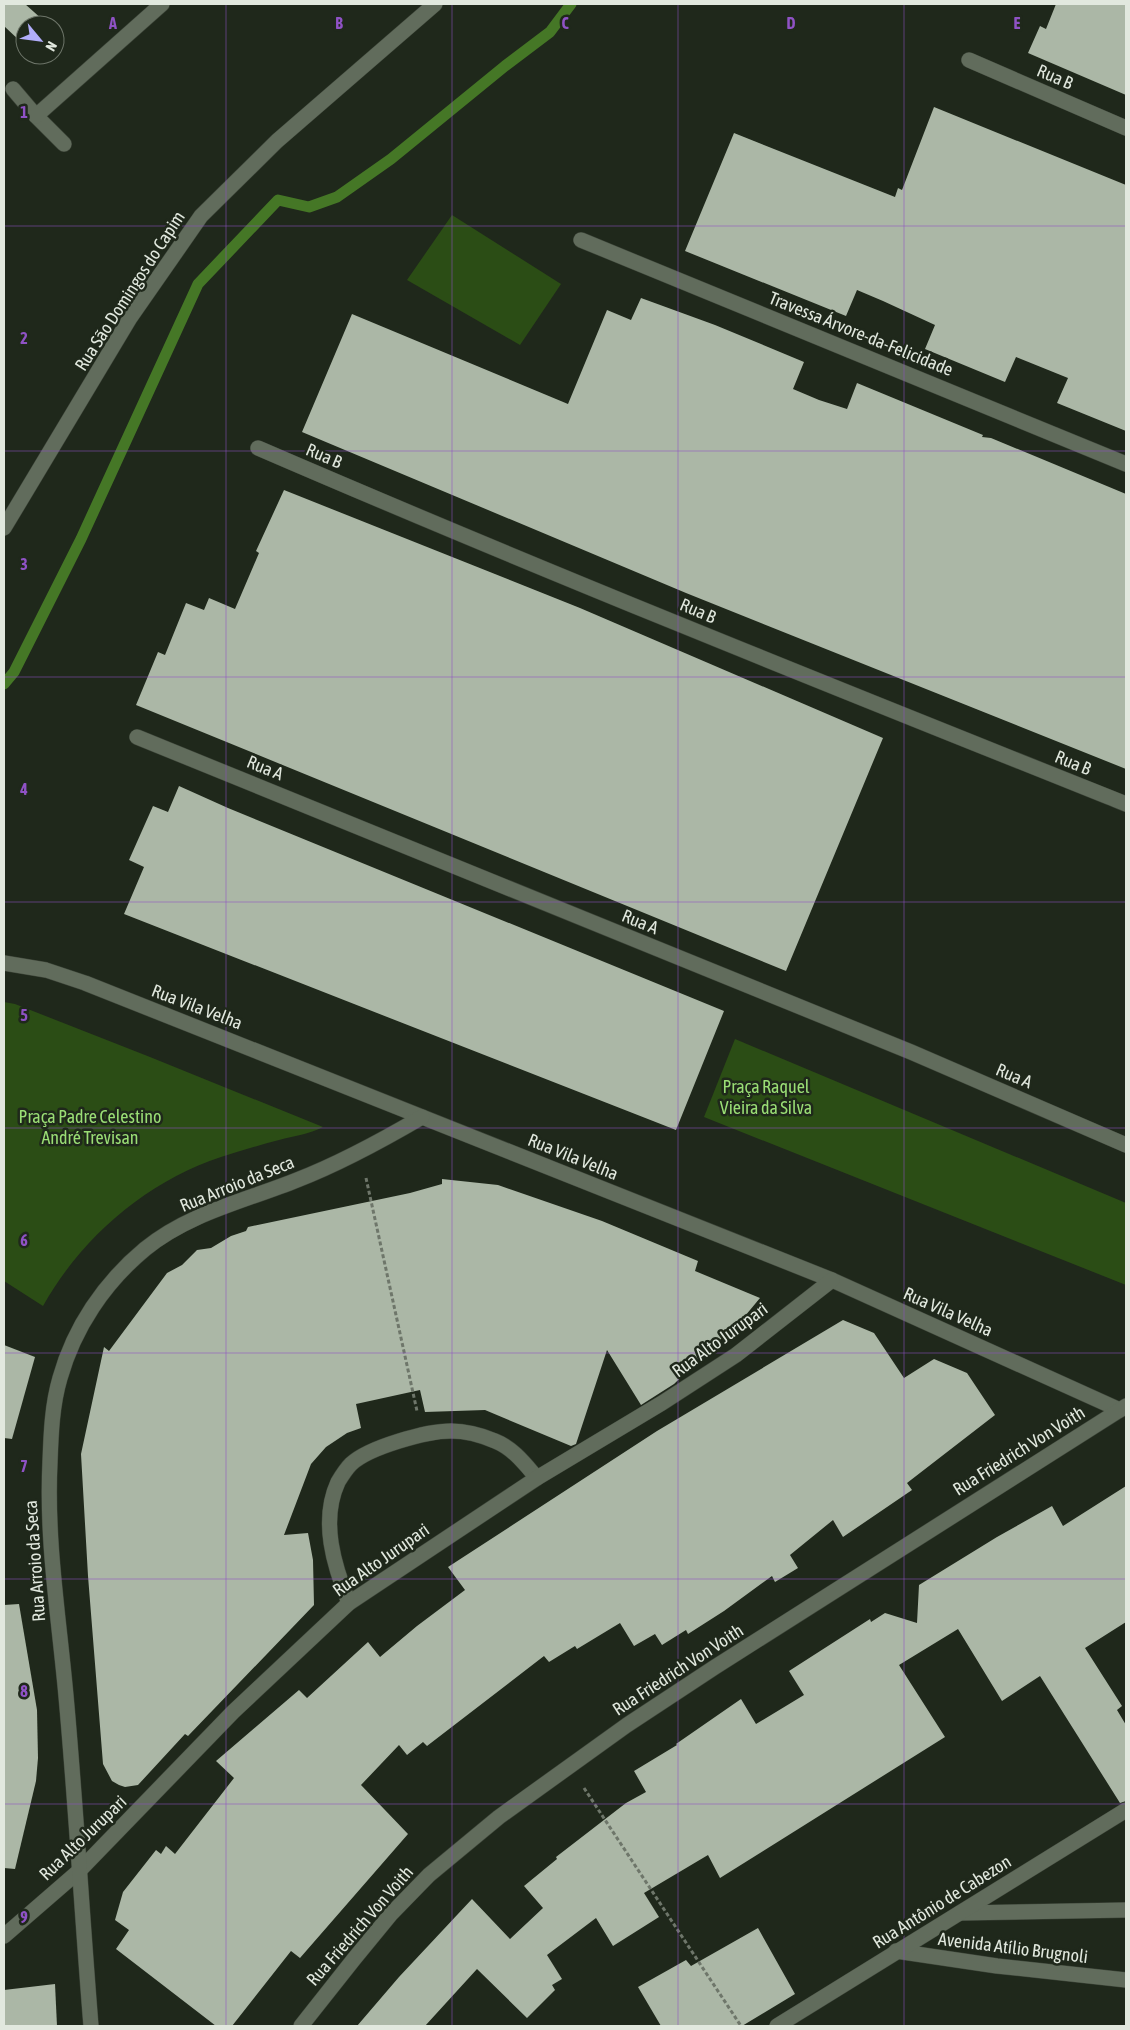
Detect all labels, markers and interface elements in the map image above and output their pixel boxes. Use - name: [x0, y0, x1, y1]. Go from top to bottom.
- text: A: [108, 14, 117, 32]
- text: B: [335, 14, 343, 32]
- text: C: [561, 14, 569, 32]
- text: D: [787, 14, 796, 32]
- text: E: [1014, 14, 1021, 32]
- north arrow: [15, 15, 65, 65]
- text: N: [42, 39, 60, 54]
- street label: Rua B: [1034, 60, 1077, 94]
- text: 1: [20, 103, 28, 121]
- street label: Rua São Domingos do Capim: [70, 207, 189, 374]
- street label: Travessa Árvore-da-Felicidade: [766, 287, 956, 380]
- text: 2: [20, 329, 28, 347]
- street label: Rua B: [303, 439, 346, 473]
- text: 3: [20, 555, 28, 573]
- street label: Rua B: [677, 594, 720, 628]
- street label: Rua B: [1052, 746, 1095, 779]
- street label: Rua A: [244, 751, 287, 784]
- text: 4: [19, 780, 28, 798]
- street label: Rua A: [619, 905, 662, 938]
- street label: Rua Vila Velha: [149, 980, 245, 1033]
- text: 5: [20, 1006, 28, 1024]
- street label: Rua A: [993, 1059, 1036, 1093]
- park label: Praça Raquel Vieira da Silva: [720, 1076, 812, 1118]
- park label: Praça Padre Celestino André Trevisan: [19, 1106, 161, 1148]
- street label: Rua Vila Velha: [525, 1129, 621, 1184]
- street label: Rua Arroio da Seca: [177, 1151, 297, 1216]
- text: 6: [20, 1231, 28, 1249]
- street label: Rua Vila Velha: [900, 1283, 996, 1341]
- street label: Rua Alto Jurupari: [668, 1298, 772, 1381]
- street label: Rua Friedrich Von Voith: [949, 1402, 1089, 1500]
- text: 7: [20, 1457, 28, 1475]
- street label: Rua Arroio da Seca: [20, 1500, 49, 1622]
- street label: Rua Alto Jurupari: [328, 1519, 433, 1601]
- street label: Rua Friedrich Von Voith: [608, 1620, 747, 1720]
- text: 8: [20, 1682, 28, 1700]
- street label: Rua Alto Jurupari: [35, 1791, 131, 1884]
- street label: Rua Antônio de Cabezon: [869, 1850, 1015, 1953]
- street label: Rua Friedrich Von Voith: [302, 1862, 417, 1990]
- text: 9: [20, 1908, 28, 1926]
- street label: Avenida Atílio Brugnoli: [937, 1928, 1089, 1967]

